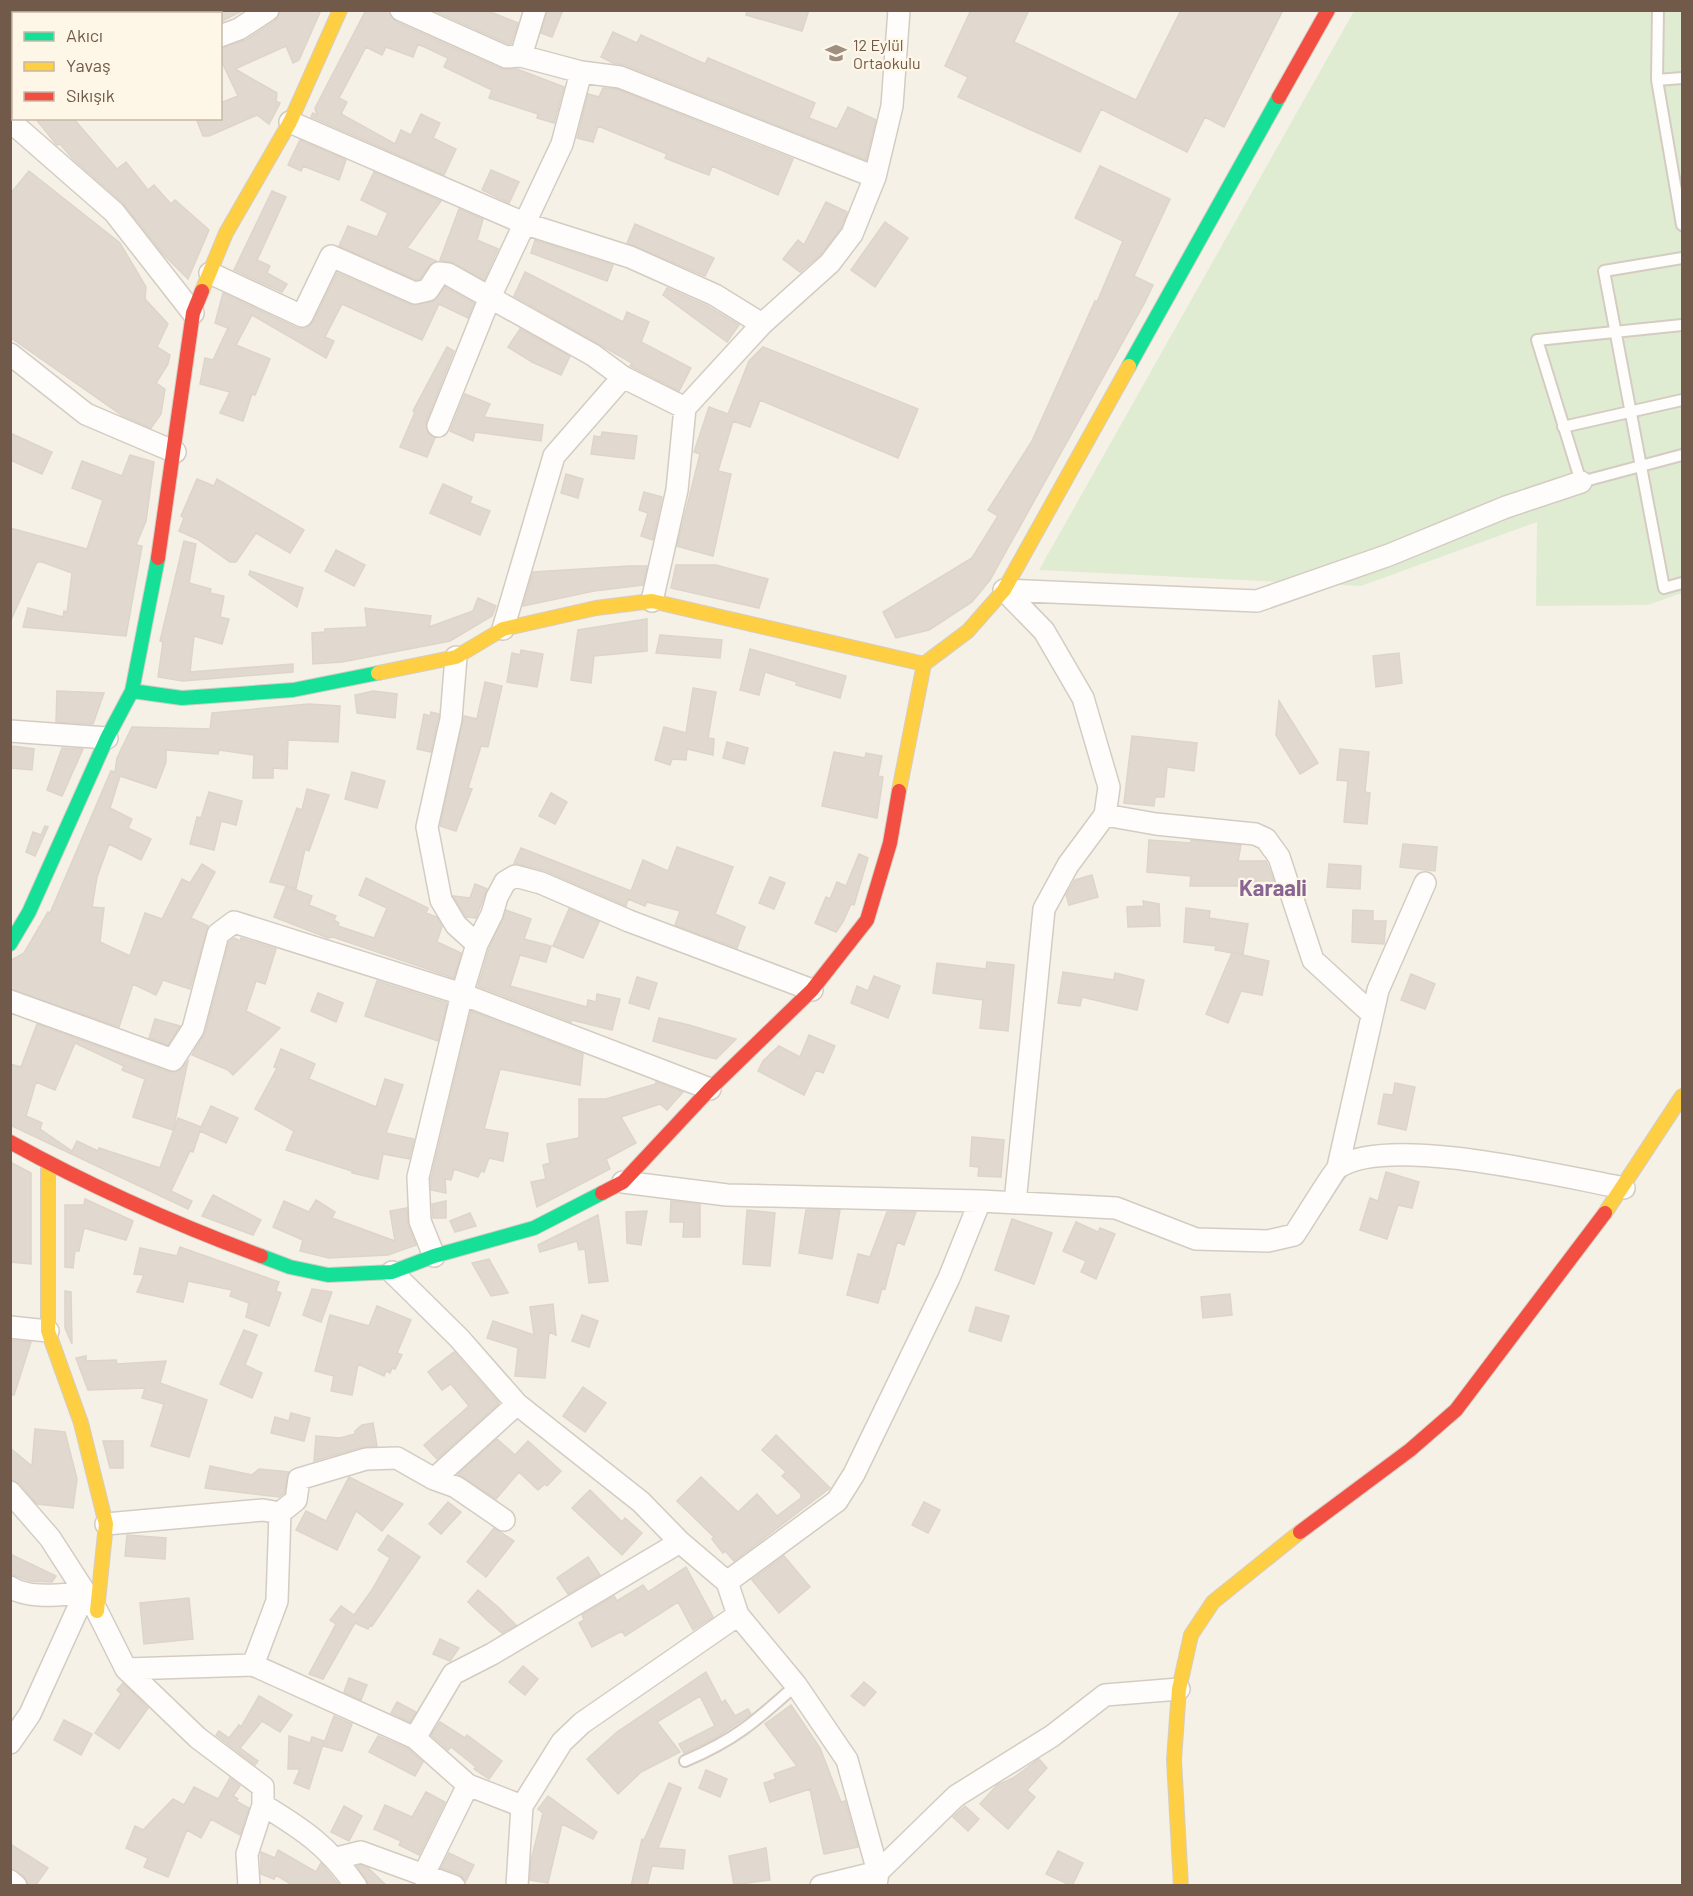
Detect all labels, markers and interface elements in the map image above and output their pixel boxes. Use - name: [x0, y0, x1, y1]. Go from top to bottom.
- legend: [12, 12, 222, 120]
- text: Akıcı: [66, 24, 103, 46]
- place label: 12 Eylül Ortaokulu: [853, 35, 921, 72]
- school or university icon: 12 Eylül Ortaokulu: [824, 41, 848, 65]
- text: Yavaş: [66, 54, 111, 76]
- text: Sıkışık: [66, 84, 115, 106]
- district label: Karaali: [1239, 874, 1307, 900]

